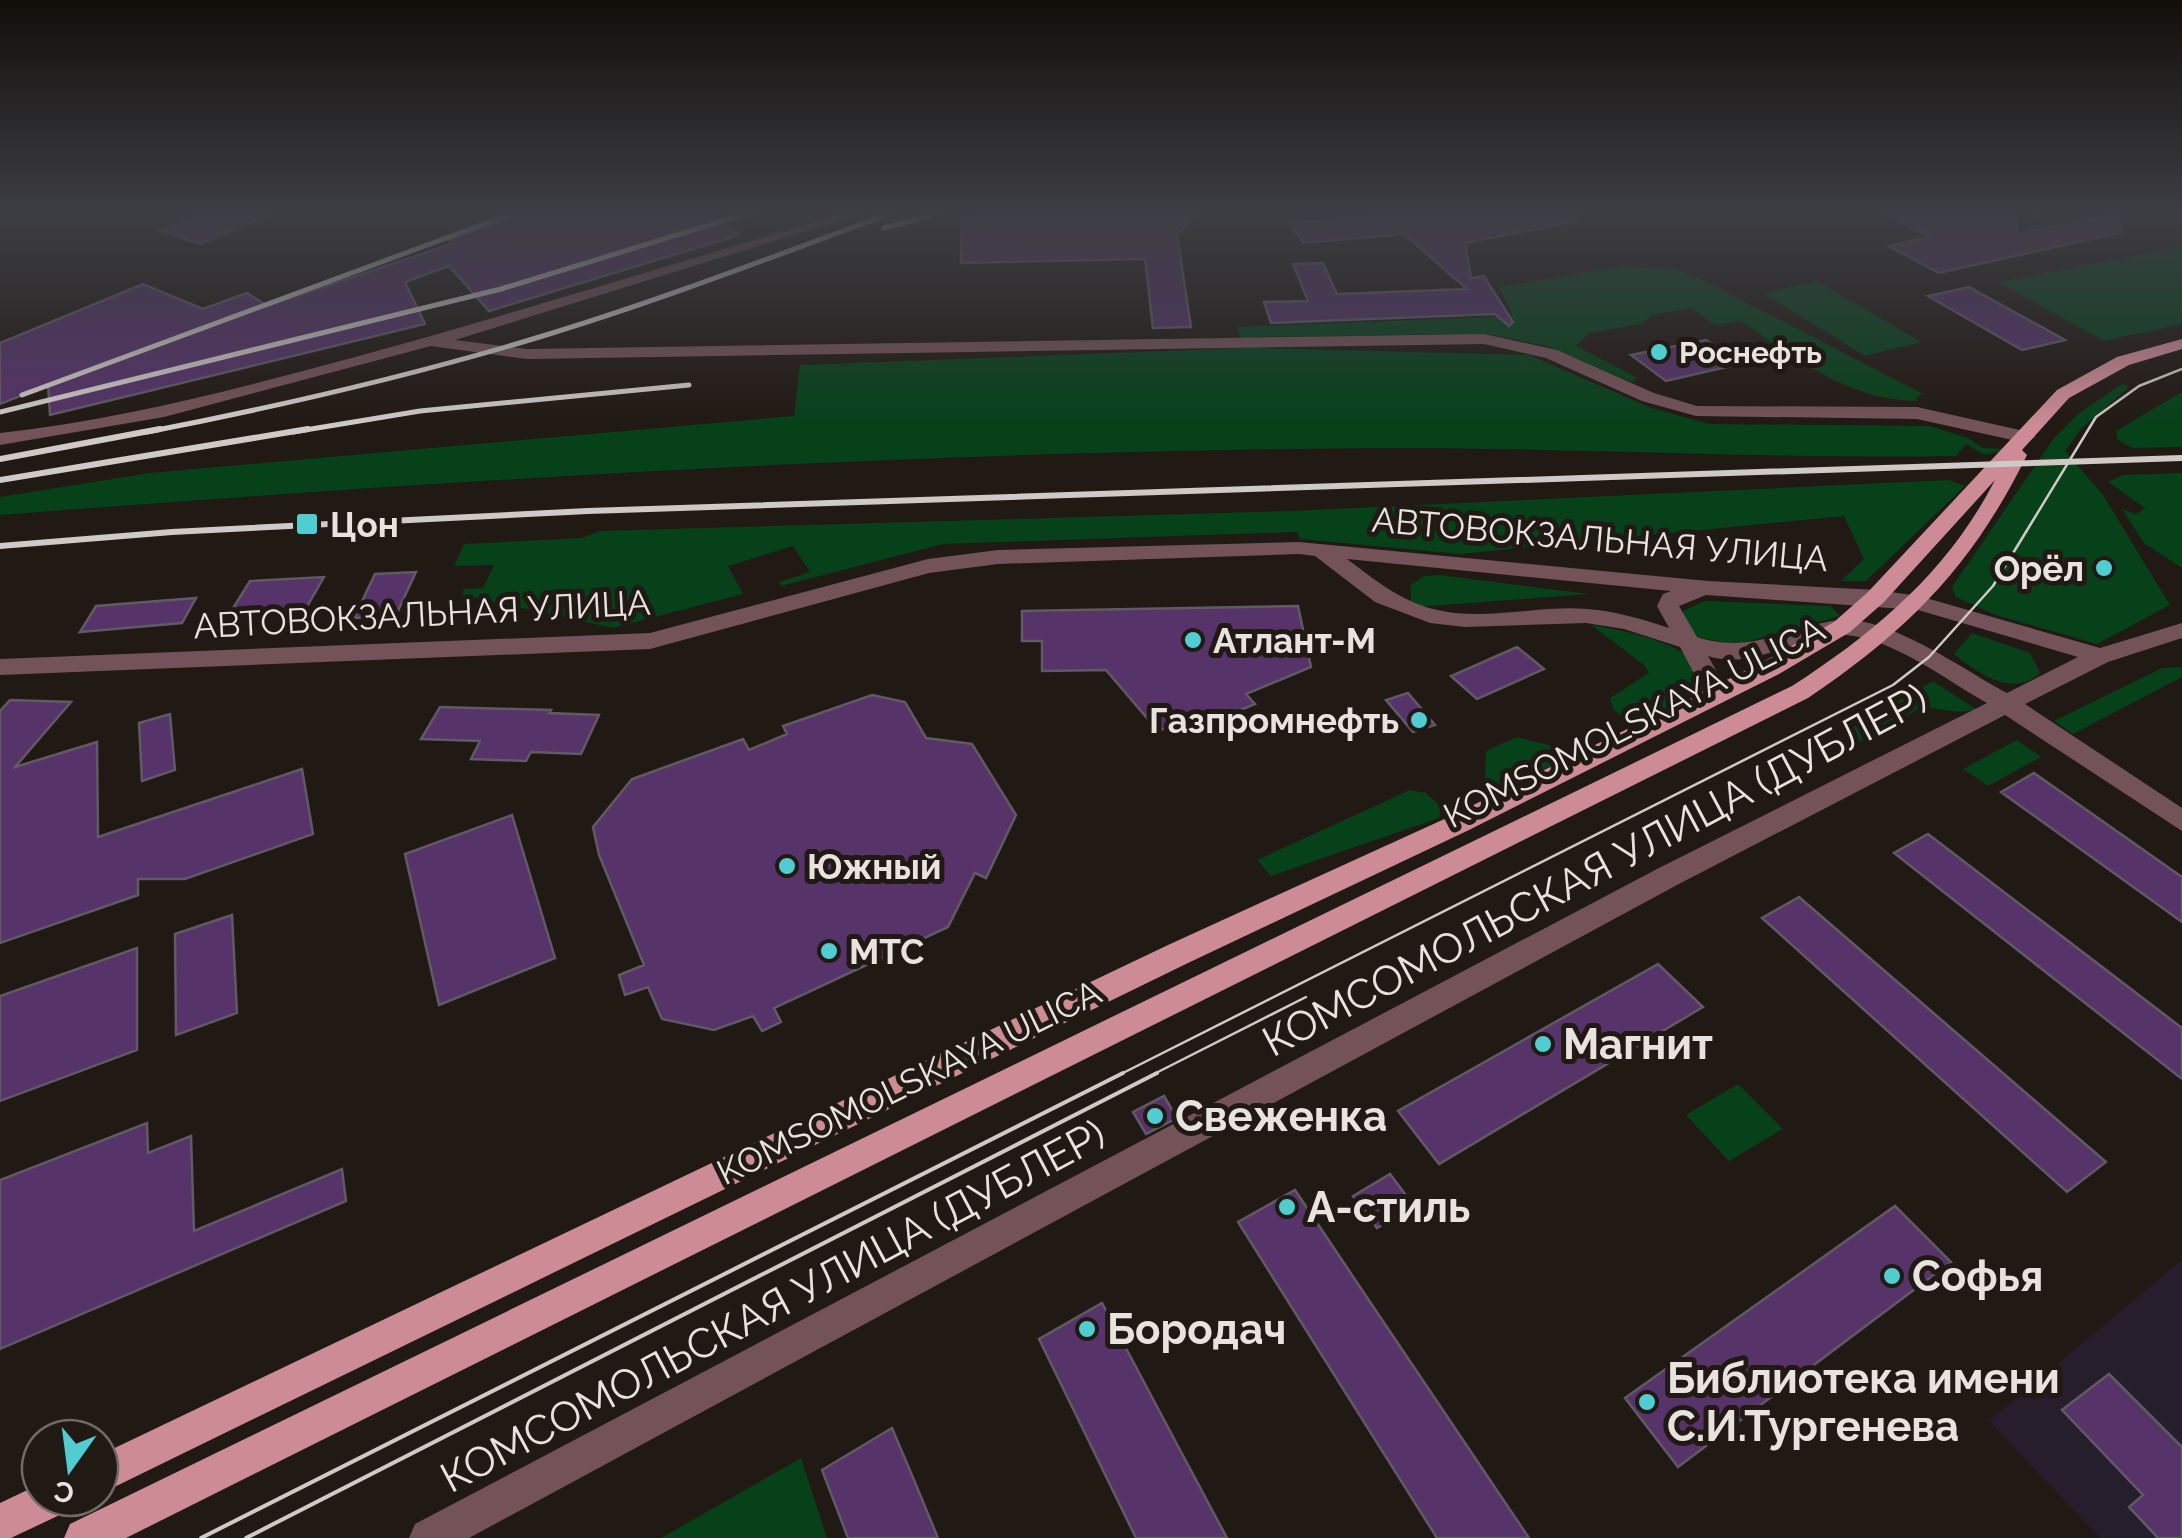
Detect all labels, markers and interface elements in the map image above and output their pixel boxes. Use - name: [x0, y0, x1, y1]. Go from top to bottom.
- place label: Роснефть: [1679, 335, 1822, 370]
- marker: Роснефть: [1648, 341, 1670, 363]
- street label: АВТОВОКЗАЛЬНАЯ УЛИЦА: [1370, 499, 1830, 579]
- place label: Цон: [330, 504, 399, 545]
- marker: Цон: [294, 511, 320, 537]
- place label: Орёл: [1994, 548, 2084, 589]
- marker: Орёл: [2093, 557, 2115, 579]
- street label: АВТОВОКЗАЛЬНАЯ УЛИЦА: [192, 582, 652, 646]
- street label: KOMSOMOLSKAYA ULICA: [1437, 608, 1832, 836]
- place label: Атлант-М: [1213, 620, 1376, 661]
- marker: Атлант-М: [1182, 629, 1204, 651]
- street label: КОМСОМОЛЬСКАЯ УЛИЦА (ДУБЛЕР): [1254, 673, 1936, 1067]
- place label: Газпромнефть: [1149, 700, 1399, 741]
- marker: Газпромнефть: [1408, 709, 1430, 731]
- place label: Южный: [807, 846, 941, 887]
- marker: Южный: [776, 855, 798, 877]
- place label: МТС: [849, 931, 924, 972]
- marker: МТС: [818, 940, 840, 962]
- street label: KOMSOMOLSKAYA ULICA: [710, 971, 1108, 1193]
- place label: Магнит: [1563, 1020, 1713, 1069]
- marker: Магнит: [1532, 1033, 1554, 1055]
- place label: Свеженка: [1175, 1092, 1387, 1141]
- marker: Свеженка: [1144, 1105, 1166, 1127]
- street label: КОМСОМОЛЬСКАЯ УЛИЦА (ДУБЛЕР): [432, 1109, 1114, 1503]
- place label: А-стиль: [1307, 1183, 1470, 1232]
- marker: А-стиль: [1276, 1196, 1298, 1218]
- place label: Софья: [1912, 1252, 2043, 1301]
- marker: Софья: [1881, 1265, 1903, 1287]
- place label: Бородач: [1107, 1305, 1286, 1354]
- marker: Бородач: [1076, 1318, 1098, 1340]
- place label: Библиотека имени С.И.Тургенева: [1667, 1354, 2060, 1451]
- marker: Библиотека имени С.И.Тургенева: [1636, 1391, 1658, 1413]
- north arrow: [20, 1418, 120, 1518]
- text: С: [51, 1473, 77, 1510]

